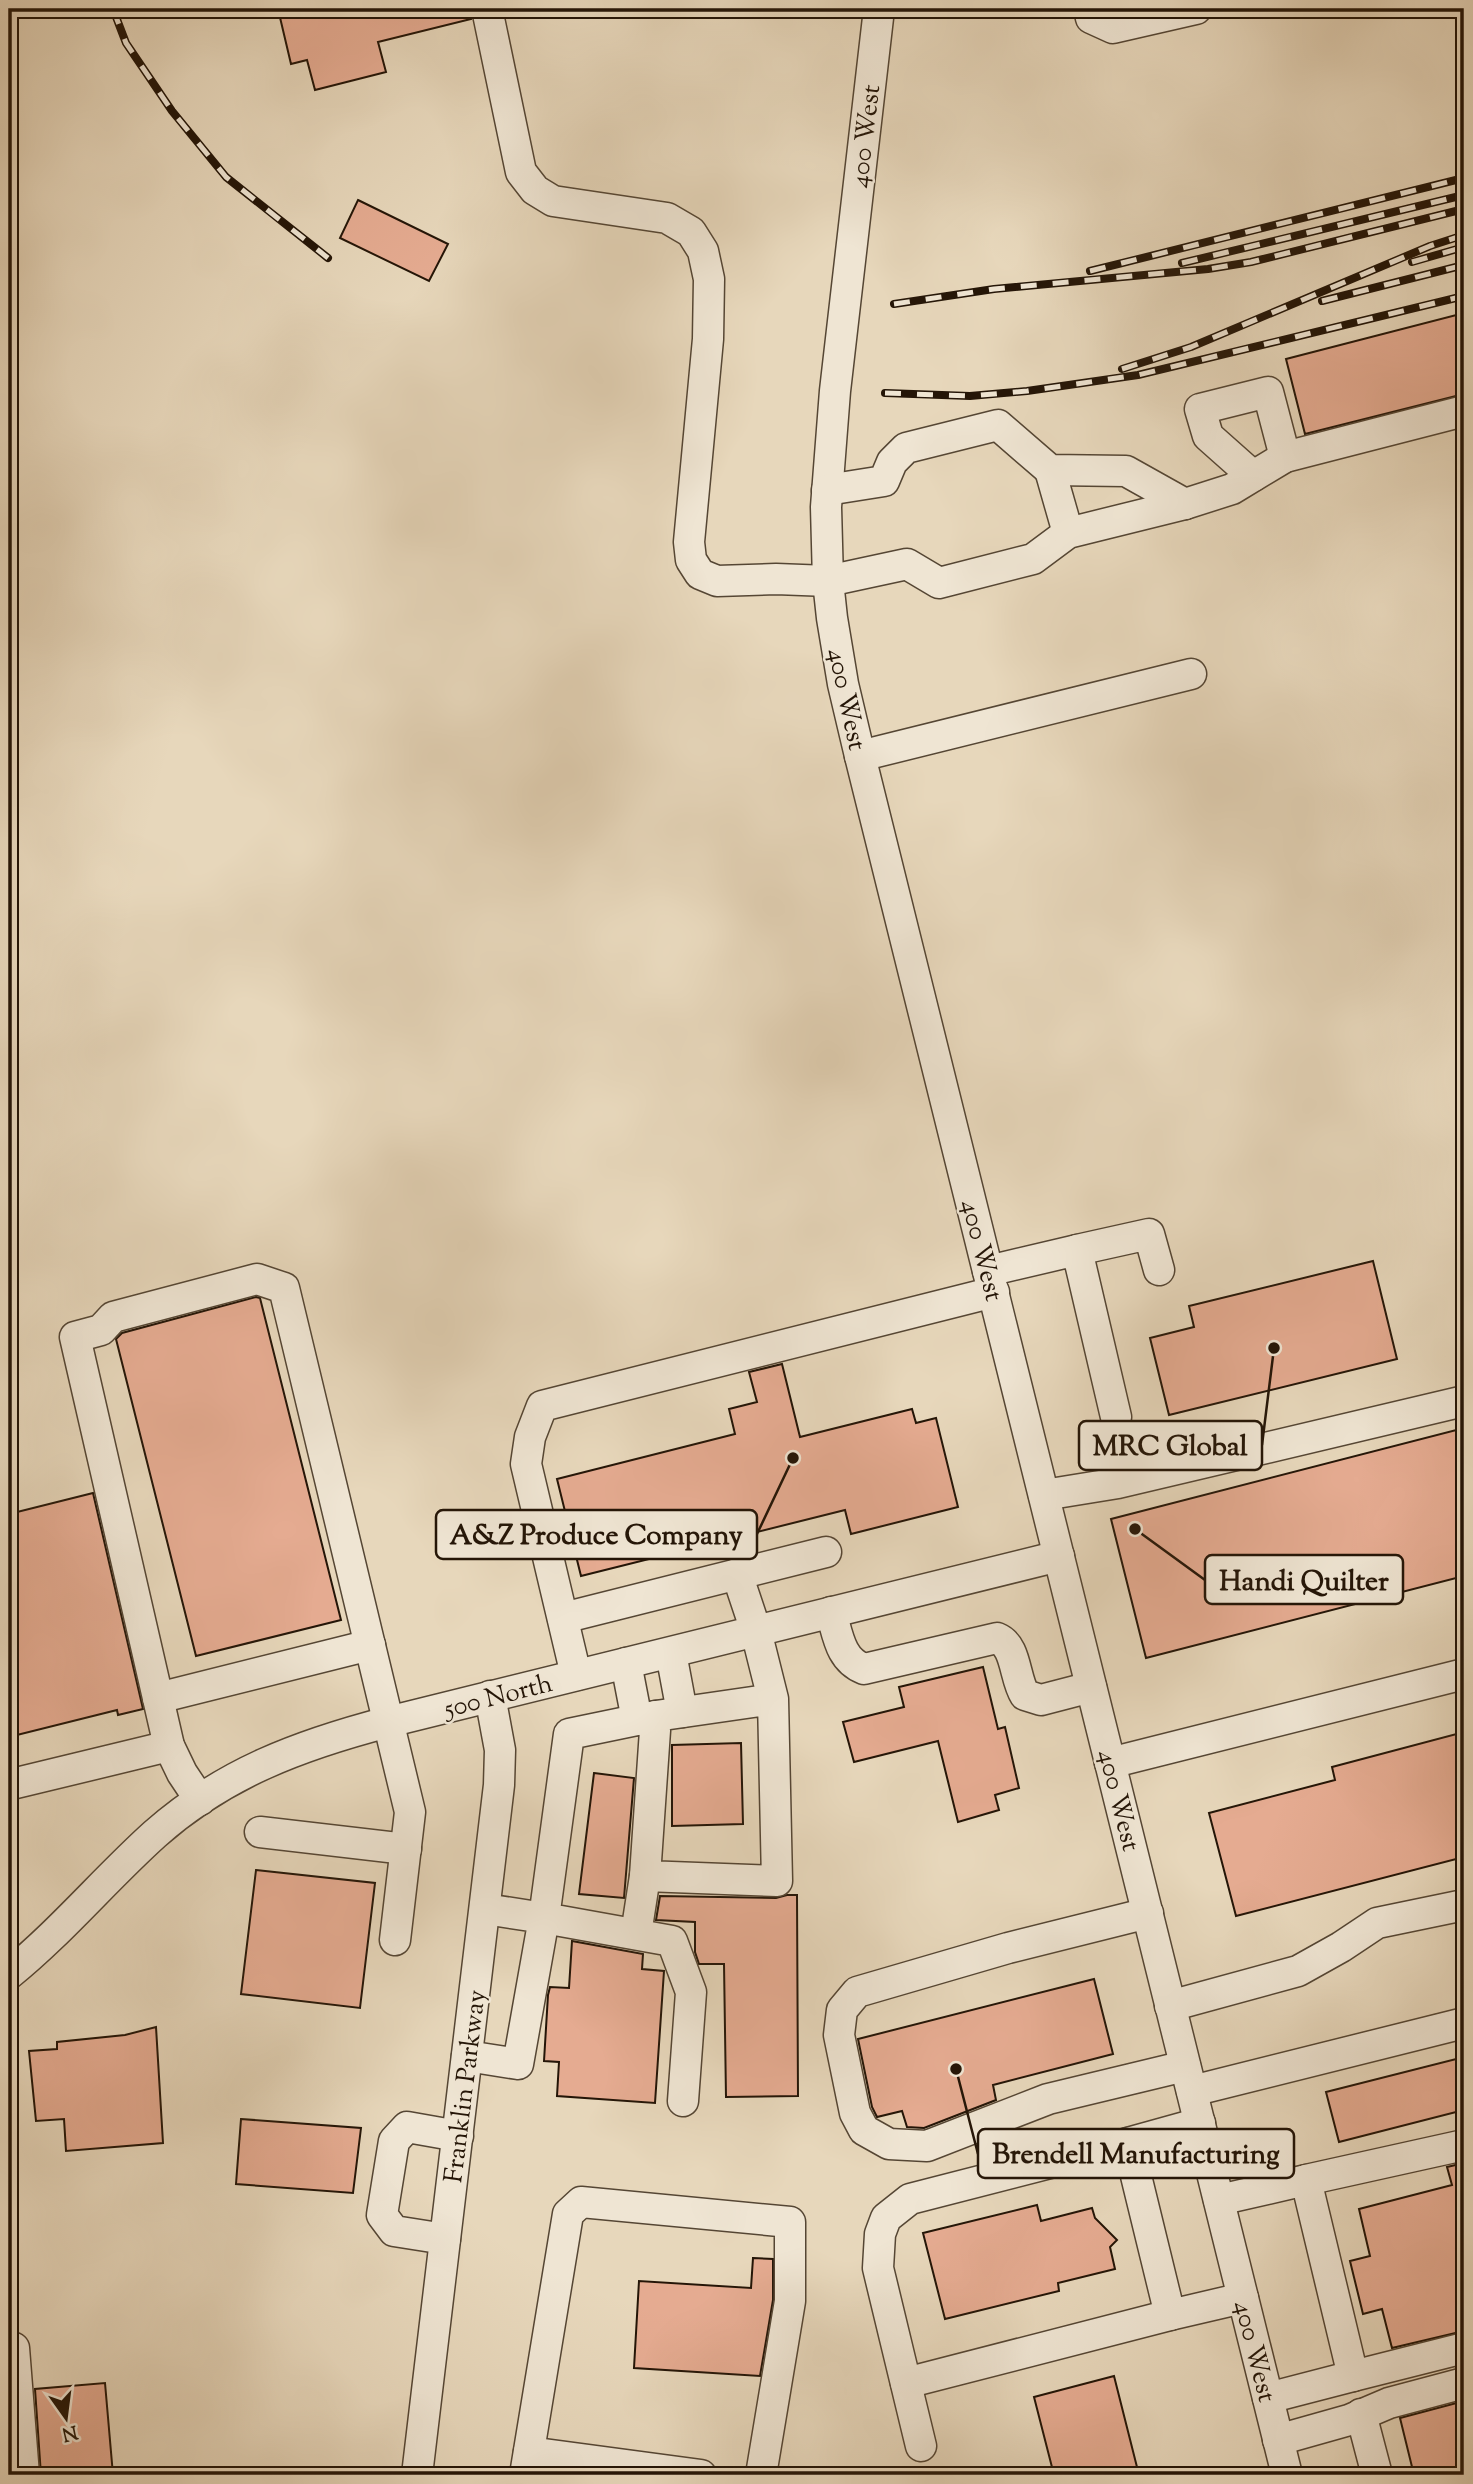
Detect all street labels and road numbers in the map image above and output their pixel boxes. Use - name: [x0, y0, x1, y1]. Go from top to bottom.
- street label: 400 West: [842, 83, 891, 190]
- street label: 400 West: [817, 645, 874, 754]
- street label: 400 West: [950, 1196, 1011, 1305]
- street label: 500 North: [439, 1666, 557, 1729]
- street label: 400 West: [1087, 1746, 1148, 1855]
- street label: Franklin Parkway: [436, 1988, 497, 2185]
- street label: 400 West: [1223, 2297, 1284, 2406]

